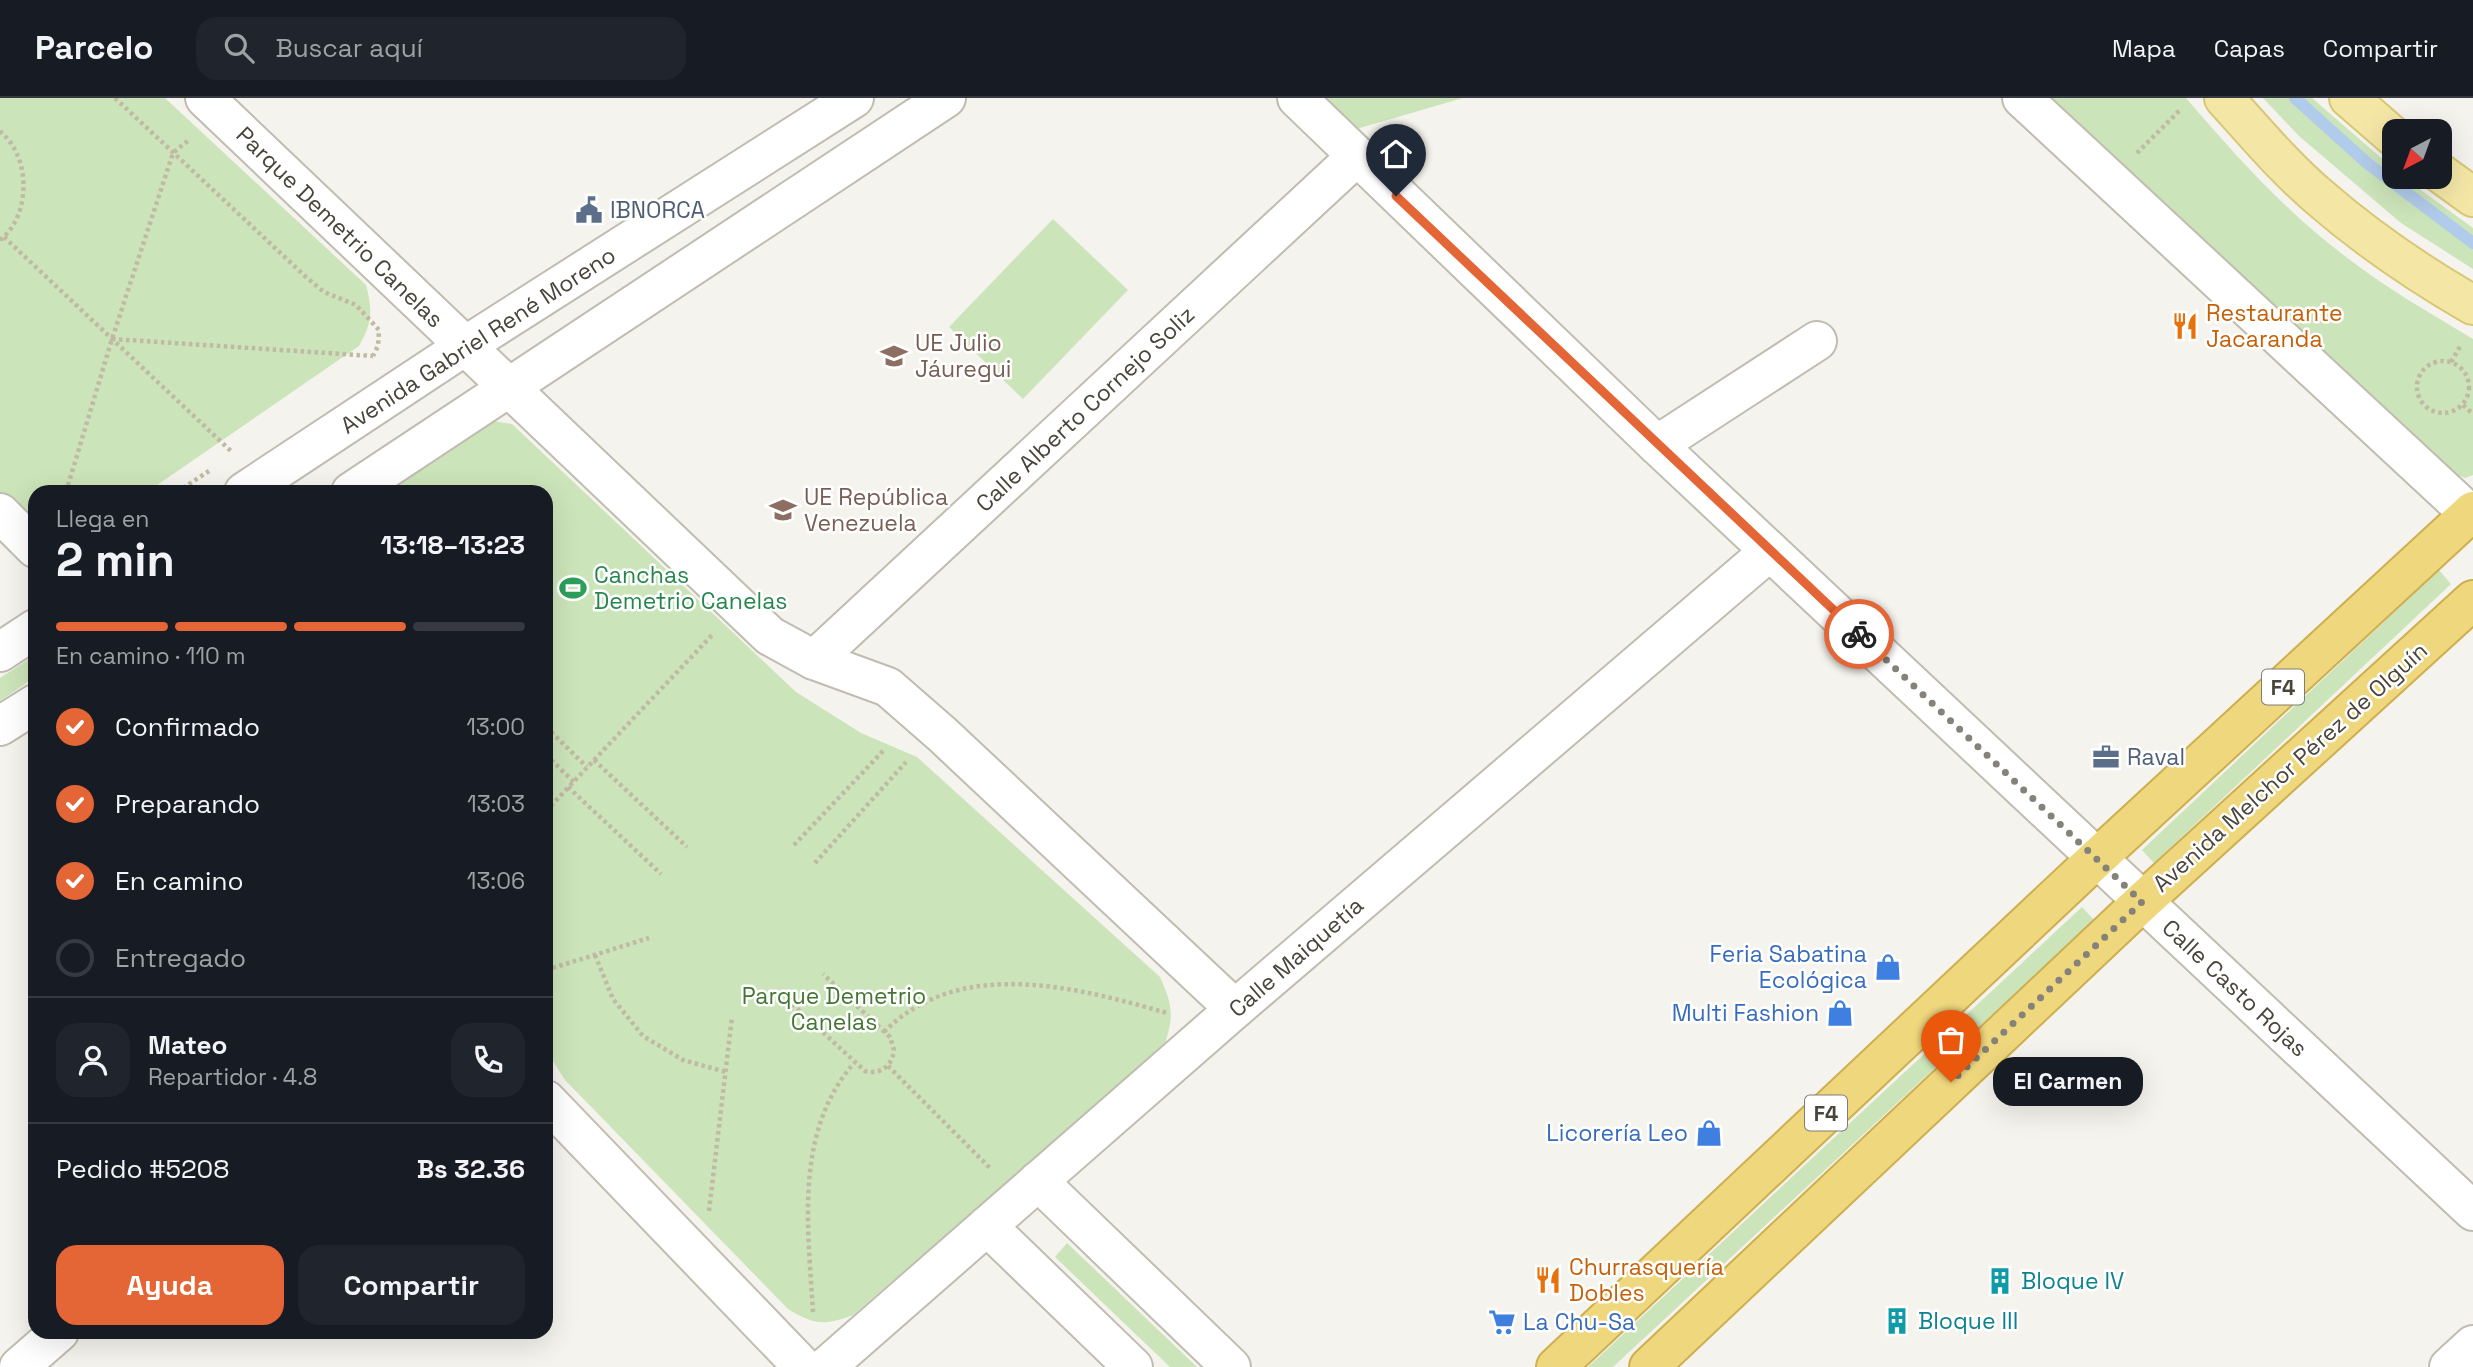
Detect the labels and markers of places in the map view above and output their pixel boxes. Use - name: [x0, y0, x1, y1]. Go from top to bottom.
- pin: [1366, 124, 1426, 196]
- public building icon: IBNORCA: [574, 195, 604, 225]
- place label: IBNORCA: [610, 195, 705, 225]
- place label: Restaurante Jacaranda: [2206, 298, 2343, 354]
- restaurant icon: Restaurante Jacaranda: [2170, 311, 2200, 341]
- place label: UE Julio Jáuregui: [915, 328, 1011, 384]
- school or university icon: UE Julio Jáuregui: [879, 341, 909, 371]
- place label: UE República Venezuela: [804, 482, 948, 538]
- school or university icon: UE República Venezuela: [768, 495, 798, 525]
- place label: Canchas Demetrio Canelas: [594, 560, 787, 616]
- sports icon: Canchas Demetrio Canelas: [558, 573, 588, 603]
- office icon: Raval: [2091, 742, 2121, 772]
- place label: Raval: [2127, 742, 2185, 772]
- place label: Feria Sabatina Ecológica: [1710, 939, 1867, 995]
- shop icon: Feria Sabatina Ecológica: [1873, 952, 1903, 982]
- place label: Multi Fashion: [1672, 998, 1819, 1028]
- shop icon: Multi Fashion: [1825, 998, 1855, 1028]
- pin: [1921, 1010, 1981, 1082]
- callout: El Carmen: [1993, 1058, 2144, 1107]
- place label: Licorería Leo: [1546, 1118, 1688, 1148]
- shop icon: Licorería Leo: [1694, 1118, 1724, 1148]
- place label: Churrasquería Dobles: [1569, 1252, 1724, 1308]
- restaurant icon: Churrasquería Dobles: [1533, 1265, 1563, 1295]
- building icon: Bloque IV: [1985, 1266, 2015, 1296]
- place label: Bloque IV: [2021, 1266, 2124, 1296]
- building icon: Bloque III: [1882, 1306, 1912, 1336]
- place label: Bloque III: [1918, 1306, 2018, 1336]
- supermarket icon: La Chu-Sa: [1487, 1307, 1517, 1337]
- place label: La Chu-Sa: [1523, 1307, 1635, 1337]

